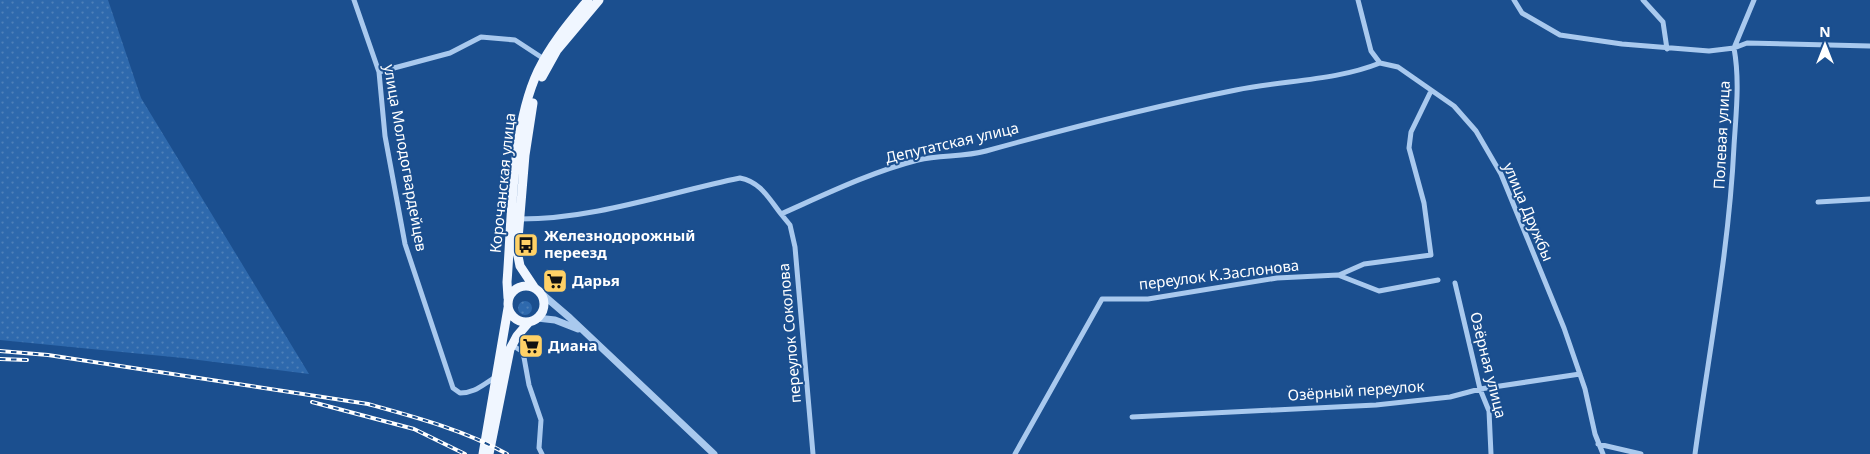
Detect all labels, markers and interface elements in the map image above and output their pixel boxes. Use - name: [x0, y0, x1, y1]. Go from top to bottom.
- north arrow: [1800, 20, 1850, 70]
- text: N: [1819, 22, 1831, 41]
- street label: улица Молодогвардейцев: [380, 63, 432, 253]
- street label: Полевая улица: [1708, 80, 1734, 190]
- street label: Корочанская улица: [485, 112, 519, 254]
- street label: Депутатская улица: [883, 117, 1020, 167]
- street label: улица Дружбы: [1499, 159, 1559, 264]
- place label: Железнодорожный переезд: [544, 225, 695, 262]
- bus stop icon: Железнодорожный переезд: [513, 232, 539, 258]
- street label: переулок К.Заслонова: [1138, 254, 1300, 294]
- street label: переулок Соколова: [773, 262, 805, 404]
- supermarket icon: Дарья: [542, 268, 568, 294]
- place label: Дарья: [572, 270, 620, 290]
- street label: Озёрная улица: [1466, 310, 1512, 420]
- supermarket icon: Диана: [518, 333, 544, 359]
- place label: Диана: [548, 335, 597, 355]
- street label: Озёрный переулок: [1287, 375, 1425, 405]

